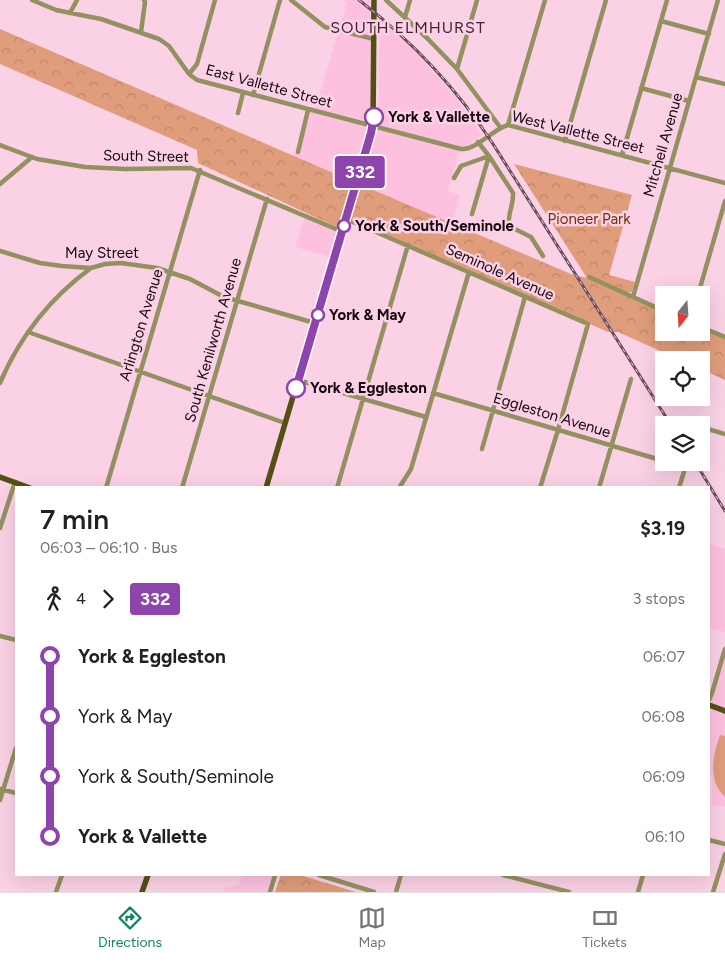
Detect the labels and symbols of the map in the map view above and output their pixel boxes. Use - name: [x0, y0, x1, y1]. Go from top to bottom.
- district label: SOUTH ELMHURST: [330, 18, 486, 37]
- street label: East Vallette Street: [204, 60, 335, 112]
- street label: Mitchell Avenue: [640, 91, 686, 199]
- marker: York & Vallette: [364, 107, 384, 127]
- street label: West Vallette Street: [510, 107, 646, 157]
- place label: York & Vallette: [388, 108, 491, 126]
- street label: South Street: [103, 146, 189, 166]
- line badge: 332: [331, 156, 389, 188]
- park label: Pioneer Park: [548, 210, 631, 228]
- place label: York & South/Seminole: [355, 217, 514, 235]
- marker: York & South/Seminole: [337, 219, 351, 233]
- street label: Seminole Avenue: [443, 240, 557, 304]
- street label: May Street: [65, 244, 139, 262]
- street label: South Kenilworth Avenue: [181, 256, 245, 424]
- street label: Arlington Avenue: [115, 267, 167, 383]
- north arrow: [655, 286, 710, 341]
- place label: York & May: [329, 306, 406, 324]
- marker: York & May: [311, 308, 325, 322]
- marker: York & Eggleston: [286, 378, 306, 398]
- place label: York & Eggleston: [310, 379, 427, 397]
- street label: Eggleston Avenue: [491, 389, 613, 441]

